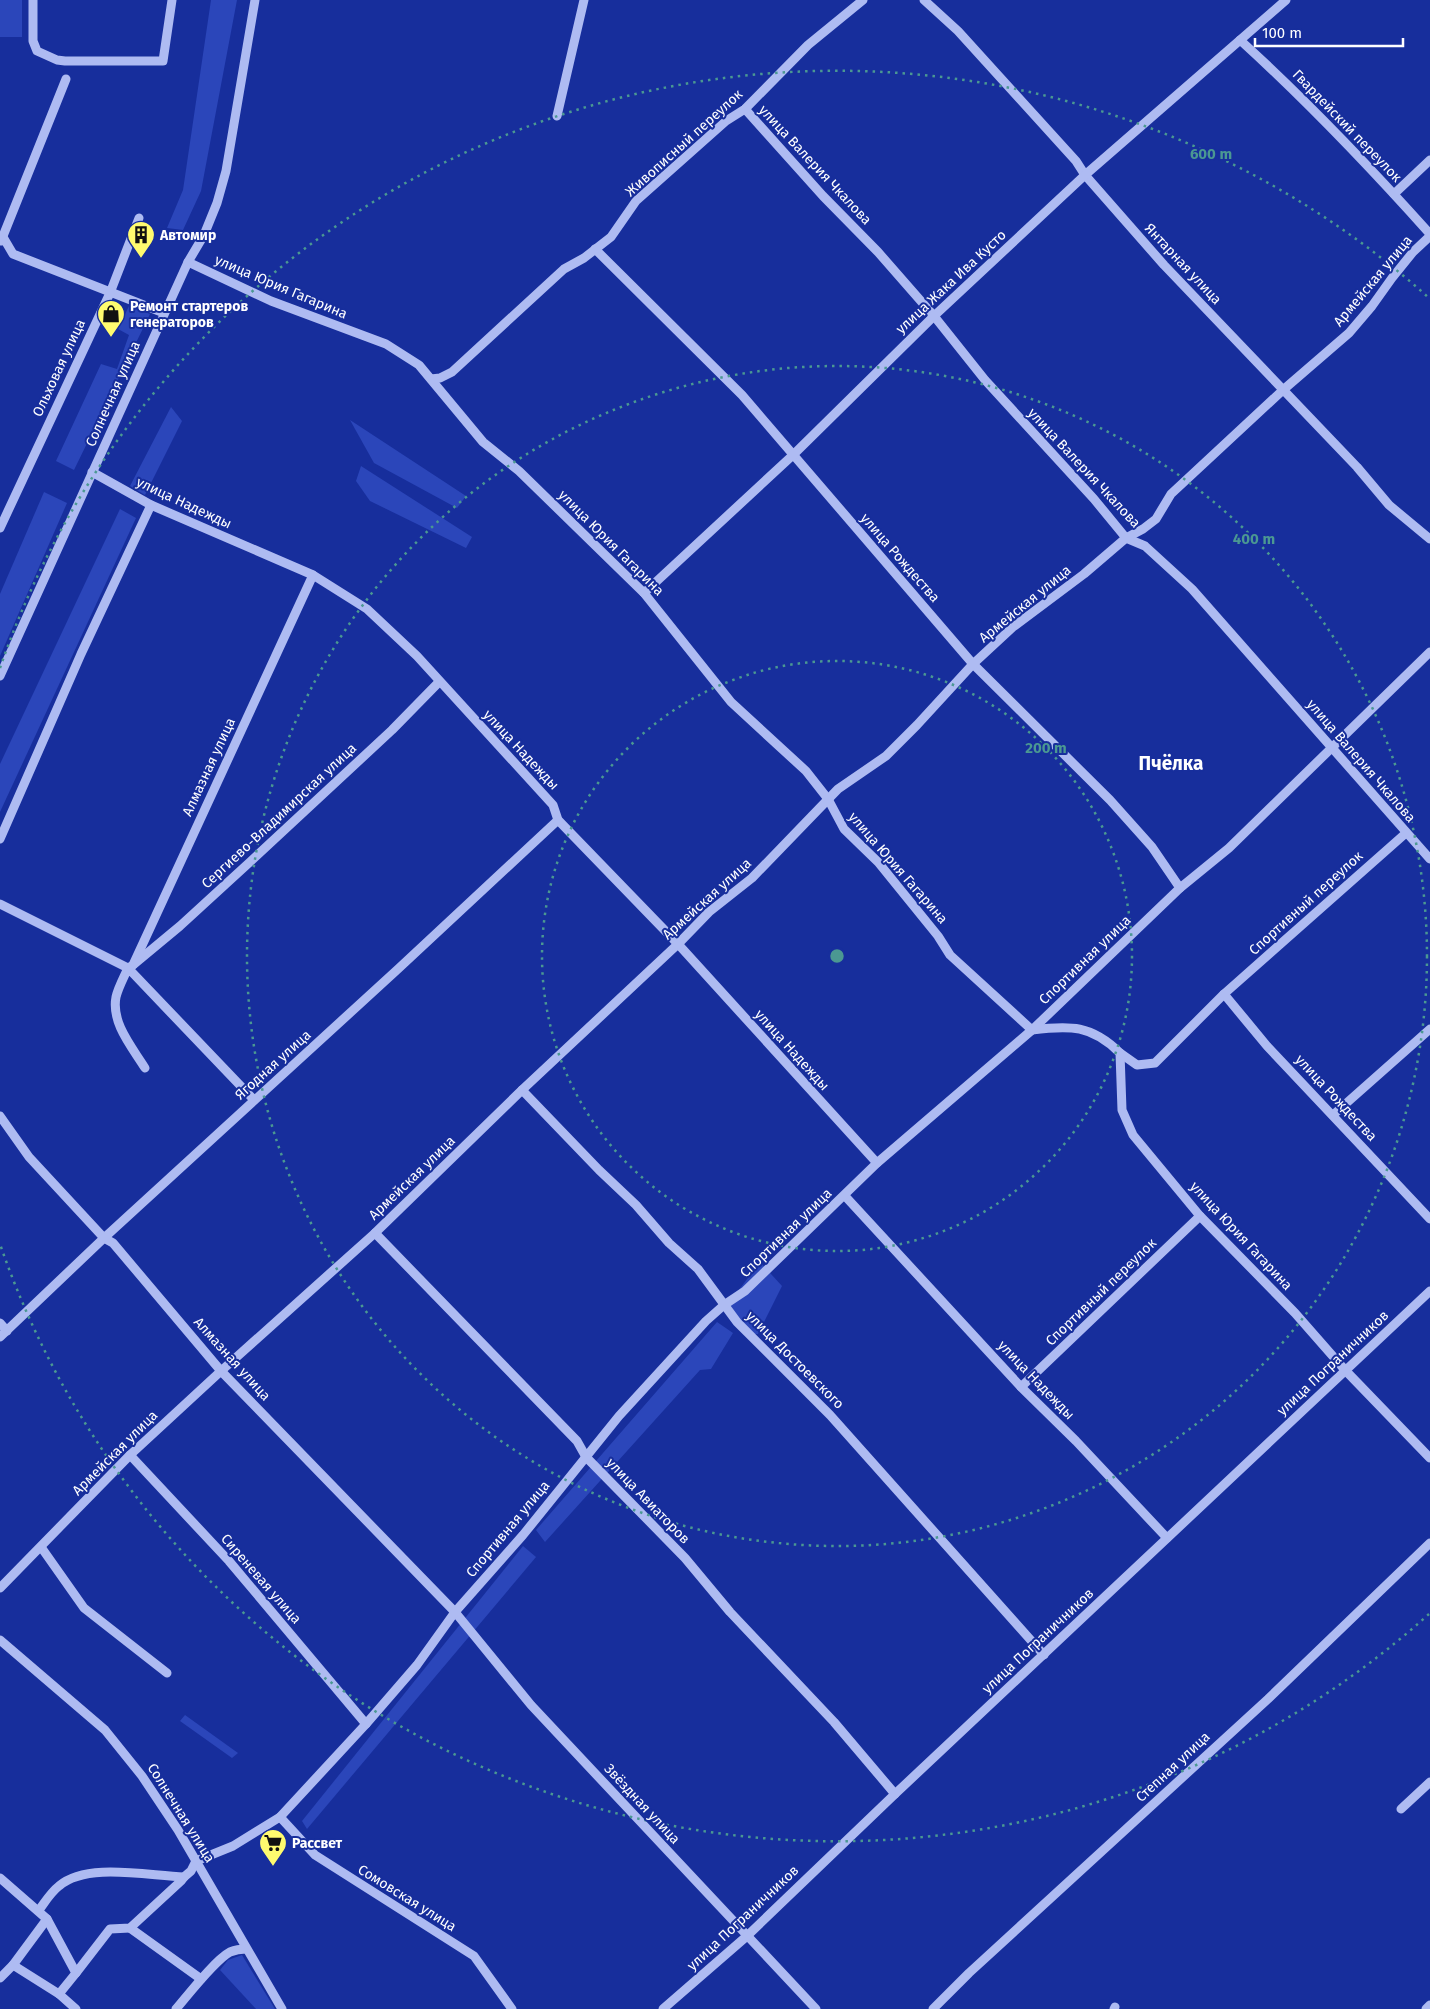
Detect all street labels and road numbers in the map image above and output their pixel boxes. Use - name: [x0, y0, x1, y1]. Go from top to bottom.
- street label: Гвардейский переулок: [1289, 66, 1406, 186]
- street label: Живописный переулок: [622, 85, 747, 200]
- street label: улица Валерия Чкалова: [755, 102, 875, 228]
- street label: Янтарная улица: [1141, 220, 1225, 308]
- street label: улица Жака Ива Кусто: [892, 226, 1010, 338]
- street label: Армейская улица: [1330, 232, 1416, 330]
- street label: улица Юрия Гагарина: [212, 251, 350, 323]
- street label: Ольховая улица: [29, 317, 89, 419]
- street label: Солнечная улица: [82, 339, 144, 449]
- street label: улица Валерия Чкалова: [1024, 405, 1144, 531]
- street label: улица Надежды: [134, 473, 234, 533]
- street label: улица Юрия Гагарина: [555, 487, 667, 599]
- street label: улица Рождества: [857, 510, 943, 606]
- street label: Армейская улица: [976, 562, 1074, 646]
- street label: улица Валерия Чкалова: [1303, 696, 1419, 826]
- street label: улица Надежды: [480, 706, 562, 794]
- street label: Алмазная улица: [179, 715, 239, 819]
- street label: Сергиево-Владимирская улица: [198, 740, 360, 892]
- street label: улица Юрия Гагарина: [845, 809, 951, 927]
- street label: Спортивный переулок: [1246, 847, 1367, 959]
- street label: Армейская улица: [659, 855, 755, 943]
- street label: Спортивная улица: [1036, 912, 1134, 1008]
- street label: улица Надежды: [751, 1006, 833, 1094]
- street label: Ягодная улица: [232, 1026, 314, 1104]
- street label: улица Рождества: [1291, 1051, 1381, 1145]
- street label: Армейская улица: [365, 1132, 459, 1224]
- street label: улица Юрия Гагарина: [1186, 1178, 1296, 1294]
- street label: Спортивная улица: [737, 1185, 835, 1281]
- street label: Спортивный переулок: [1042, 1234, 1160, 1349]
- street label: улица Достоевского: [742, 1307, 848, 1413]
- street label: улица Пограничников: [1274, 1307, 1392, 1419]
- street label: Алмазная улица: [190, 1314, 274, 1404]
- street label: улица Надежды: [994, 1337, 1078, 1423]
- street label: Армейская улица: [69, 1407, 161, 1499]
- street label: улица Авиаторов: [603, 1454, 693, 1548]
- street label: Спортивная улица: [463, 1477, 553, 1581]
- street label: Сиреневая улица: [217, 1531, 305, 1627]
- street label: улица Пограничников: [979, 1585, 1097, 1697]
- street label: Степная улица: [1132, 1728, 1214, 1806]
- street label: Солнечная улица: [144, 1760, 218, 1866]
- street label: Звёздная улица: [601, 1760, 683, 1848]
- street label: Сомовская улица: [355, 1861, 459, 1935]
- street label: улица Пограничников: [684, 1862, 802, 1974]

